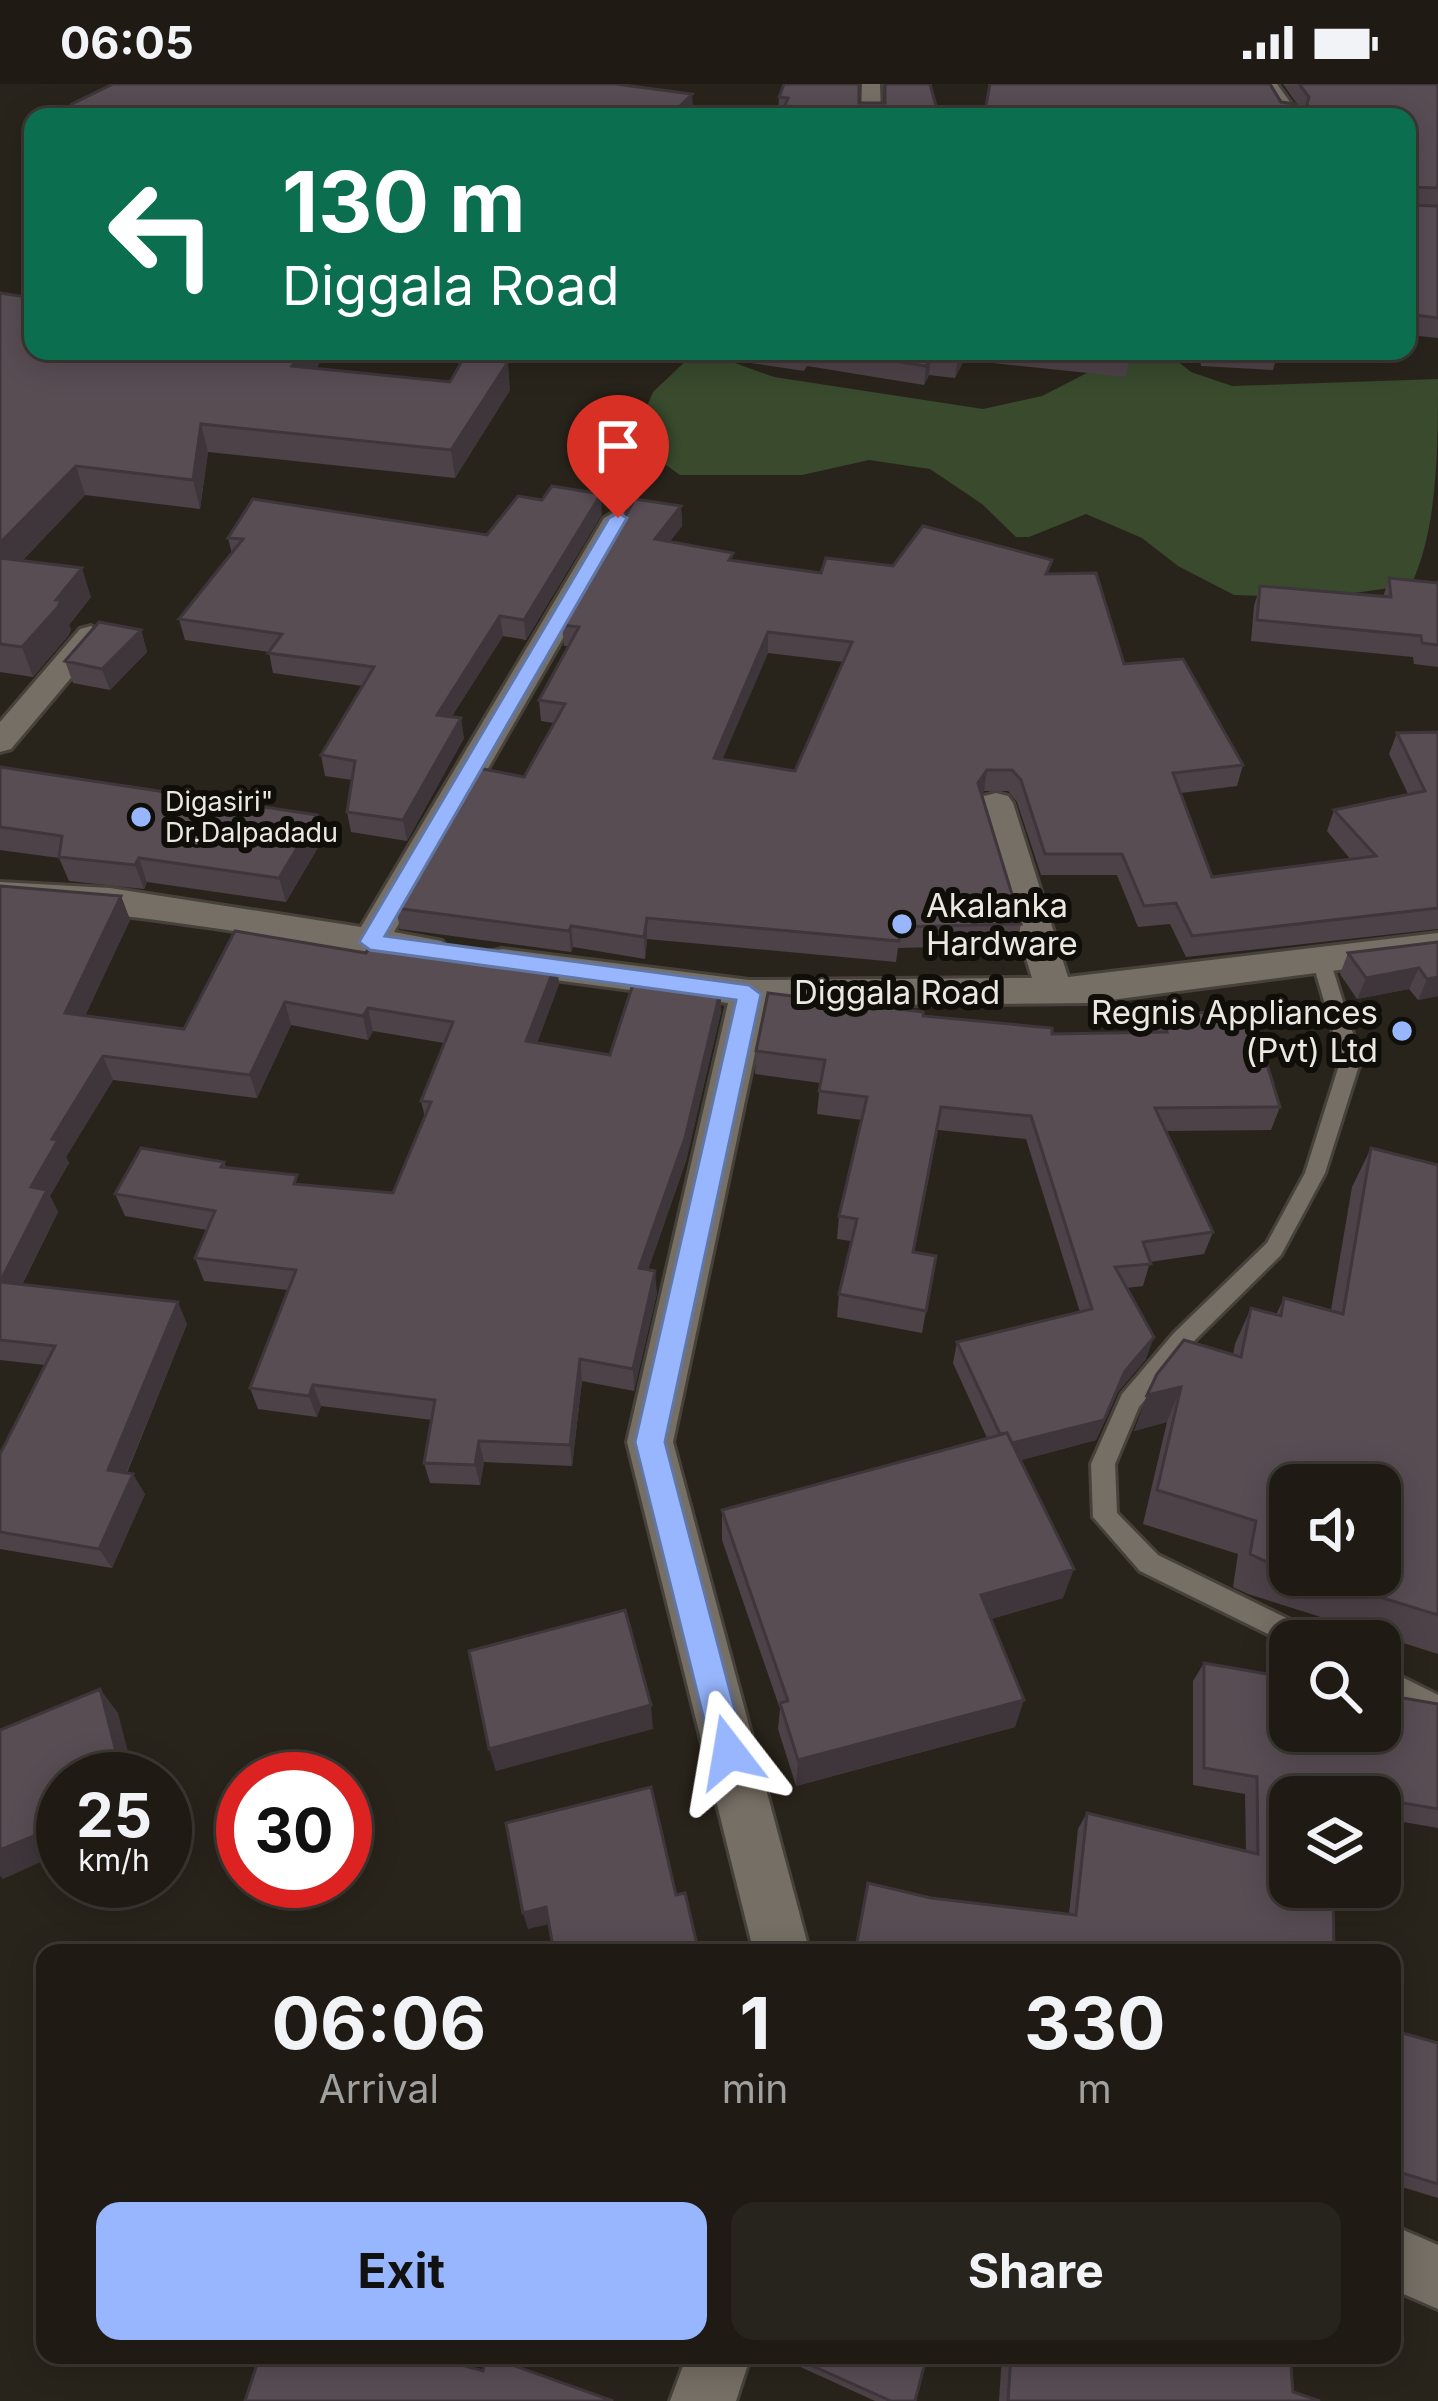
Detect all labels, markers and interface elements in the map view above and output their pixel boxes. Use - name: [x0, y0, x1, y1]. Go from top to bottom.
- text: 06:05: [60, 15, 194, 70]
- text: 130 m: [282, 151, 526, 252]
- icon: left: [84, 156, 240, 312]
- text: Diggala Road: [282, 253, 619, 318]
- pin: [567, 395, 669, 518]
- icon: arrive: [585, 413, 651, 479]
- place label: Digasiri" Dr.Dalpadadu: [165, 785, 338, 849]
- marker: Digasiri" Dr.Dalpadadu: [128, 804, 154, 830]
- place label: Akalanka Hardware: [926, 885, 1078, 963]
- marker: Akalanka Hardware: [889, 911, 915, 937]
- street label: Diggala Road: [794, 972, 1000, 1012]
- place label: Regnis Appliances (Pvt) Ltd: [1091, 992, 1378, 1070]
- marker: Regnis Appliances (Pvt) Ltd: [1389, 1018, 1415, 1044]
- map controls: [1269, 1464, 1401, 1908]
- button: sound: [1269, 1464, 1401, 1596]
- button: search: [1269, 1620, 1401, 1752]
- position arrow: [666, 1689, 792, 1815]
- speed limit sign: 30: [216, 1752, 372, 1908]
- button: layers: [1269, 1776, 1401, 1908]
- text: 25: [76, 1779, 152, 1851]
- text: km/h: [78, 1842, 150, 1878]
- text: 06:06: [272, 1979, 486, 2066]
- text: 1: [740, 1979, 771, 2066]
- text: 330: [1024, 1979, 1165, 2066]
- text: Arrival: [319, 2065, 439, 2112]
- text: min: [722, 2065, 788, 2112]
- text: m: [1078, 2065, 1112, 2112]
- button: Exit: [96, 2202, 707, 2340]
- button: Share: [731, 2202, 1341, 2340]

